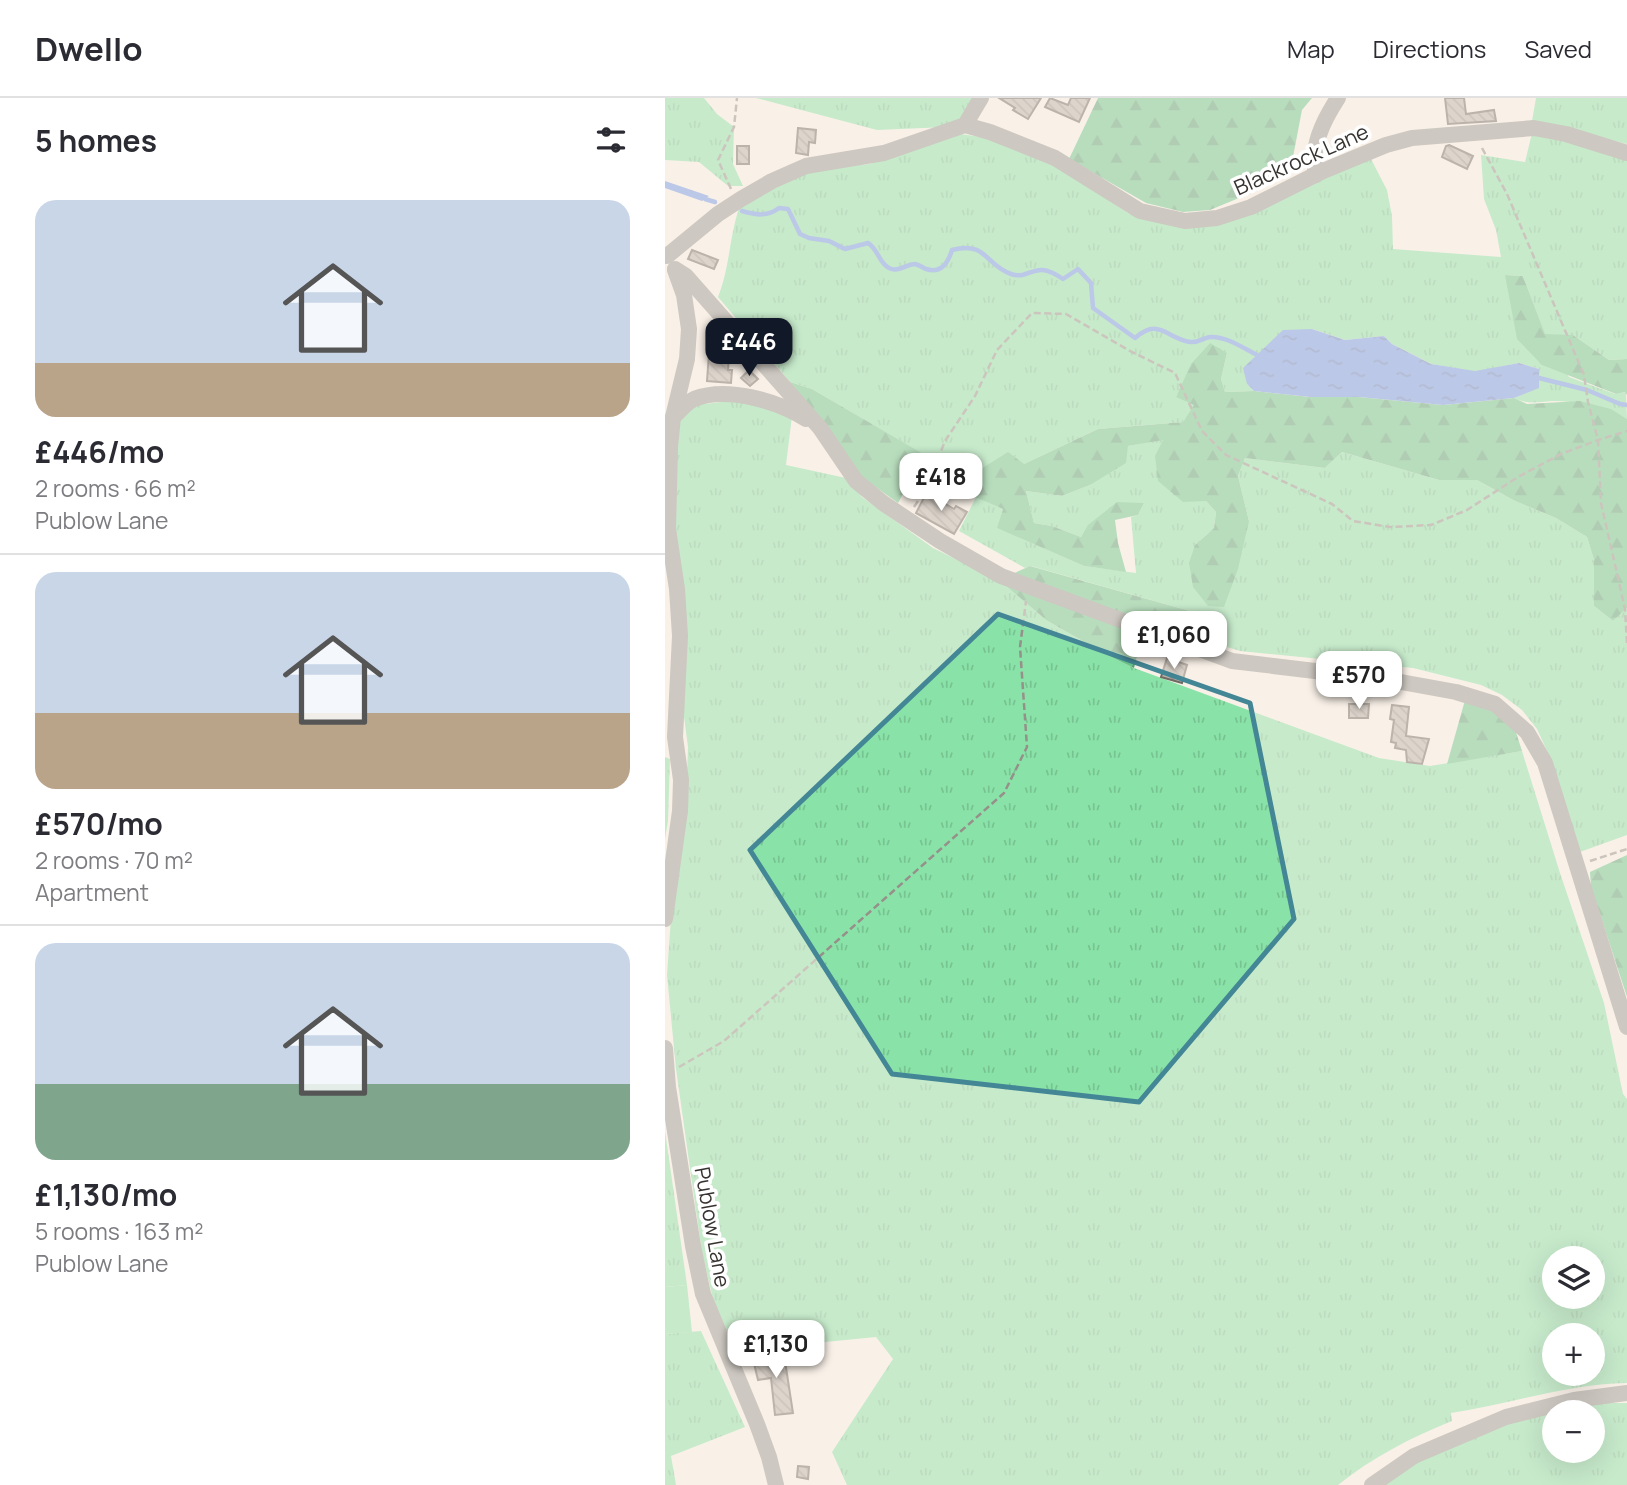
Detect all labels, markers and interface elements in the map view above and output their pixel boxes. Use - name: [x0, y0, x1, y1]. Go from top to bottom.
- text: Dwello: [35, 26, 143, 71]
- text: Map: [1287, 32, 1335, 65]
- text: Directions: [1373, 32, 1486, 65]
- text: Saved: [1524, 32, 1592, 65]
- street label: Blackrock Lane: [1229, 117, 1373, 201]
- text: 5 homes: [35, 120, 157, 161]
- icon: filters: [592, 121, 630, 159]
- icon: home: [270, 245, 396, 371]
- pin: £446: [708, 318, 790, 378]
- text: £446: [721, 325, 777, 357]
- text: £446/mo: [35, 431, 164, 472]
- pin: £418: [900, 454, 982, 513]
- text: £418: [915, 460, 967, 492]
- text: 2 rooms · 66 m²: [35, 472, 196, 504]
- text: Publow Lane: [35, 504, 168, 536]
- pin: £1,060: [1117, 612, 1231, 671]
- icon: home: [270, 617, 396, 743]
- text: £1,060: [1137, 618, 1211, 650]
- pin: £570: [1318, 652, 1400, 711]
- text: £570: [1332, 658, 1386, 690]
- text: £570/mo: [35, 803, 163, 844]
- text: 2 rooms · 70 m²: [35, 844, 193, 876]
- text: Apartment: [35, 876, 149, 908]
- icon: home: [270, 988, 396, 1114]
- street label: Publow Lane: [689, 1165, 737, 1289]
- text: £1,130/mo: [35, 1174, 177, 1215]
- text: 5 rooms · 163 m²: [35, 1215, 203, 1247]
- map controls: [1542, 1246, 1605, 1463]
- button: layers: [1542, 1246, 1605, 1309]
- text: Publow Lane: [35, 1247, 168, 1279]
- pin: £1,130: [719, 1320, 833, 1380]
- button: +: [1542, 1323, 1605, 1386]
- text: £1,130: [743, 1327, 809, 1359]
- button: −: [1542, 1400, 1605, 1463]

